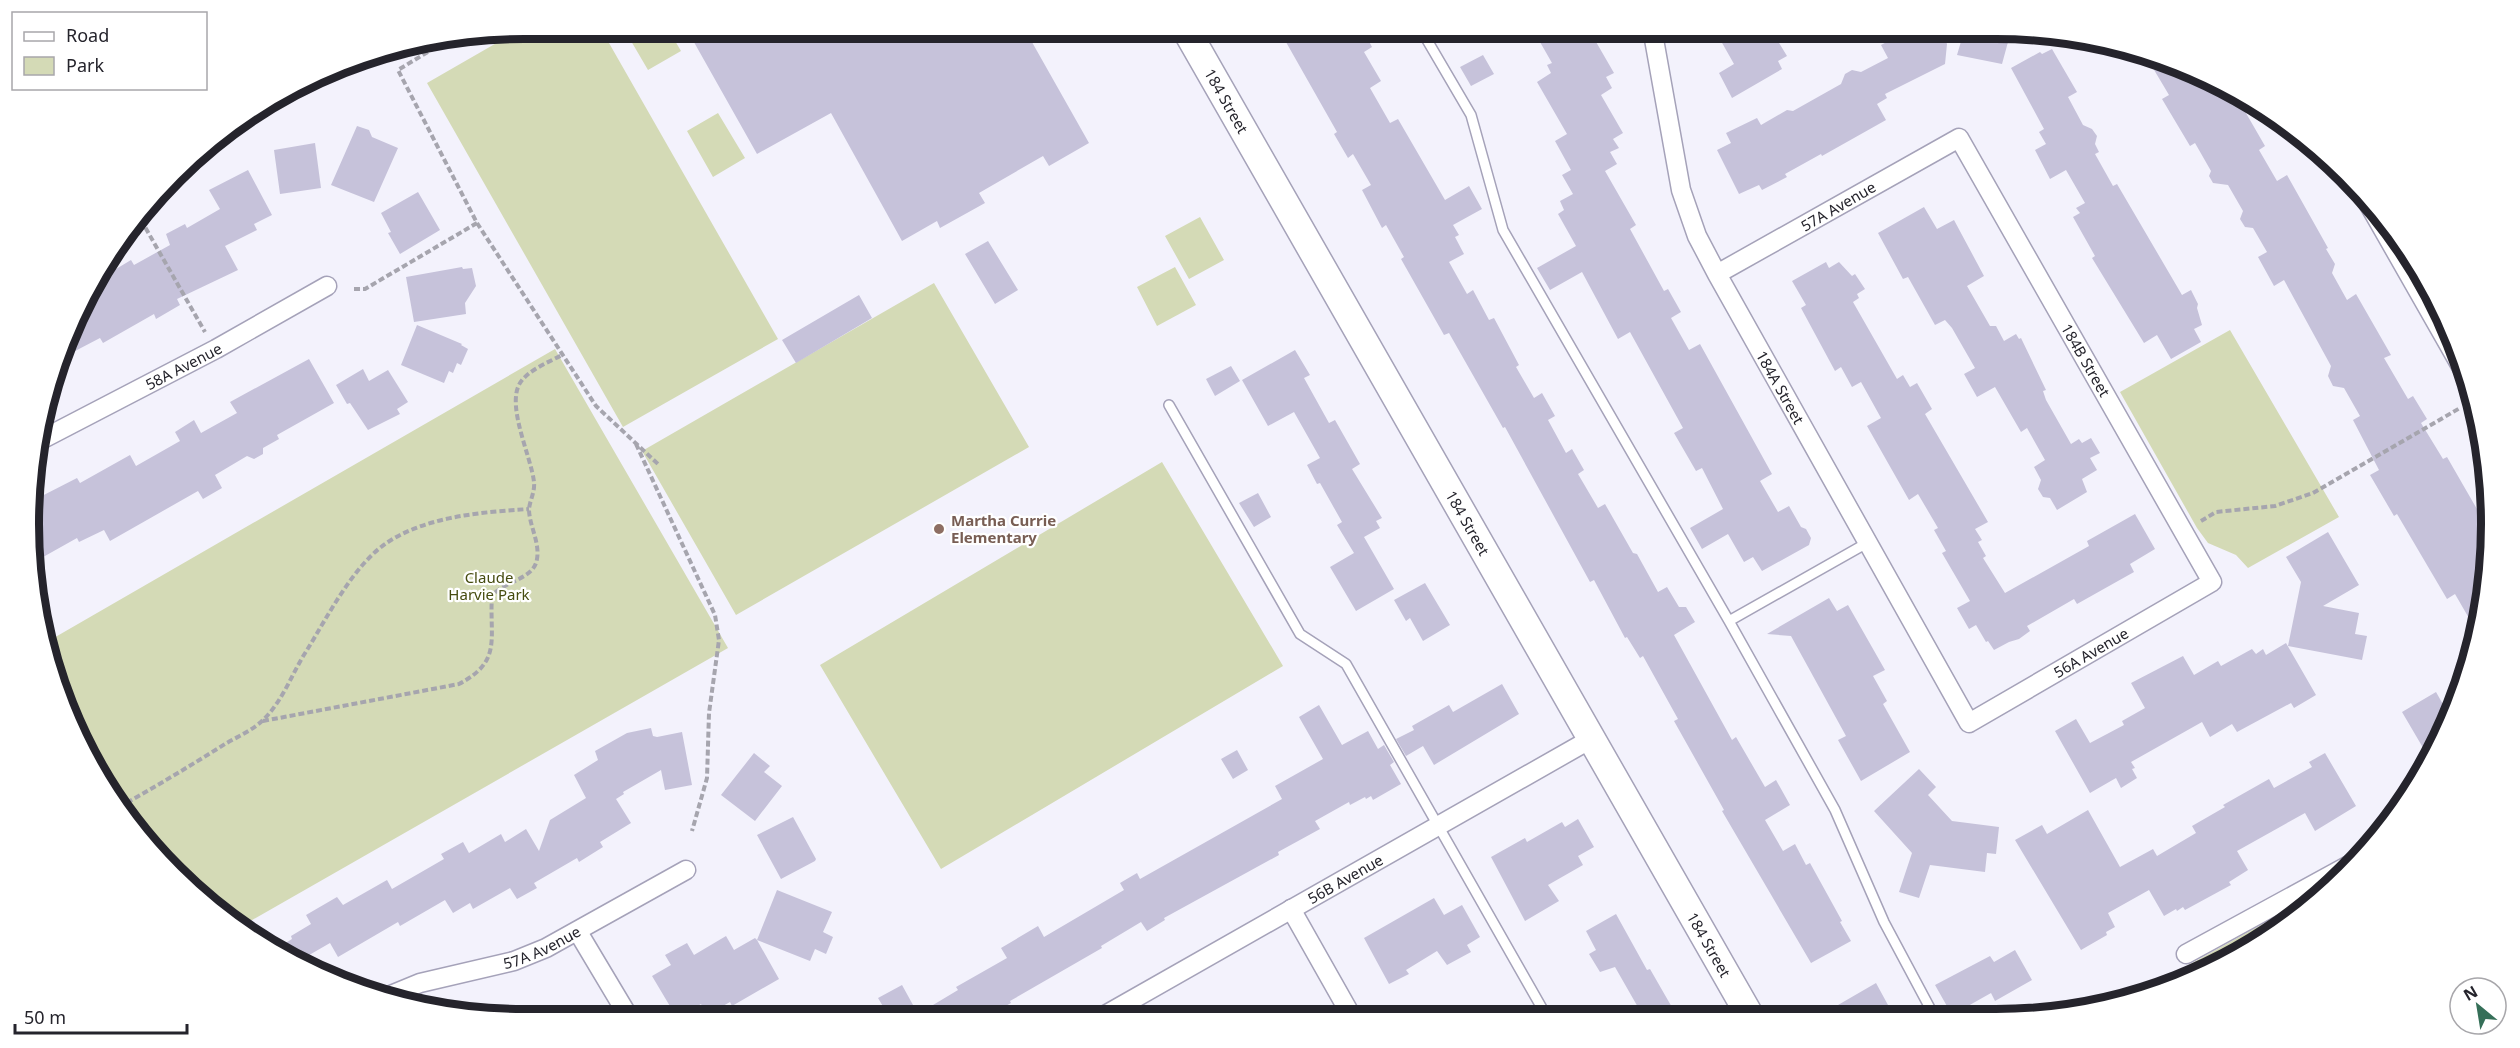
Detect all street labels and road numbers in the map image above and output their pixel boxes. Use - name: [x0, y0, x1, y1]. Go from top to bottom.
- street label: 184 Street: [1200, 65, 1253, 137]
- street label: 57A Avenue: [1797, 177, 1879, 235]
- street label: 184B Street: [2057, 320, 2115, 401]
- street label: 58A Avenue: [142, 338, 225, 394]
- street label: 184A Street: [1752, 347, 1809, 428]
- street label: 184 Street: [1442, 487, 1495, 559]
- street label: 56A Avenue: [2050, 623, 2132, 682]
- street label: 56B Avenue: [1304, 849, 1386, 908]
- street label: 184 Street: [1683, 909, 1736, 981]
- street label: 57A Avenue: [501, 921, 584, 973]

